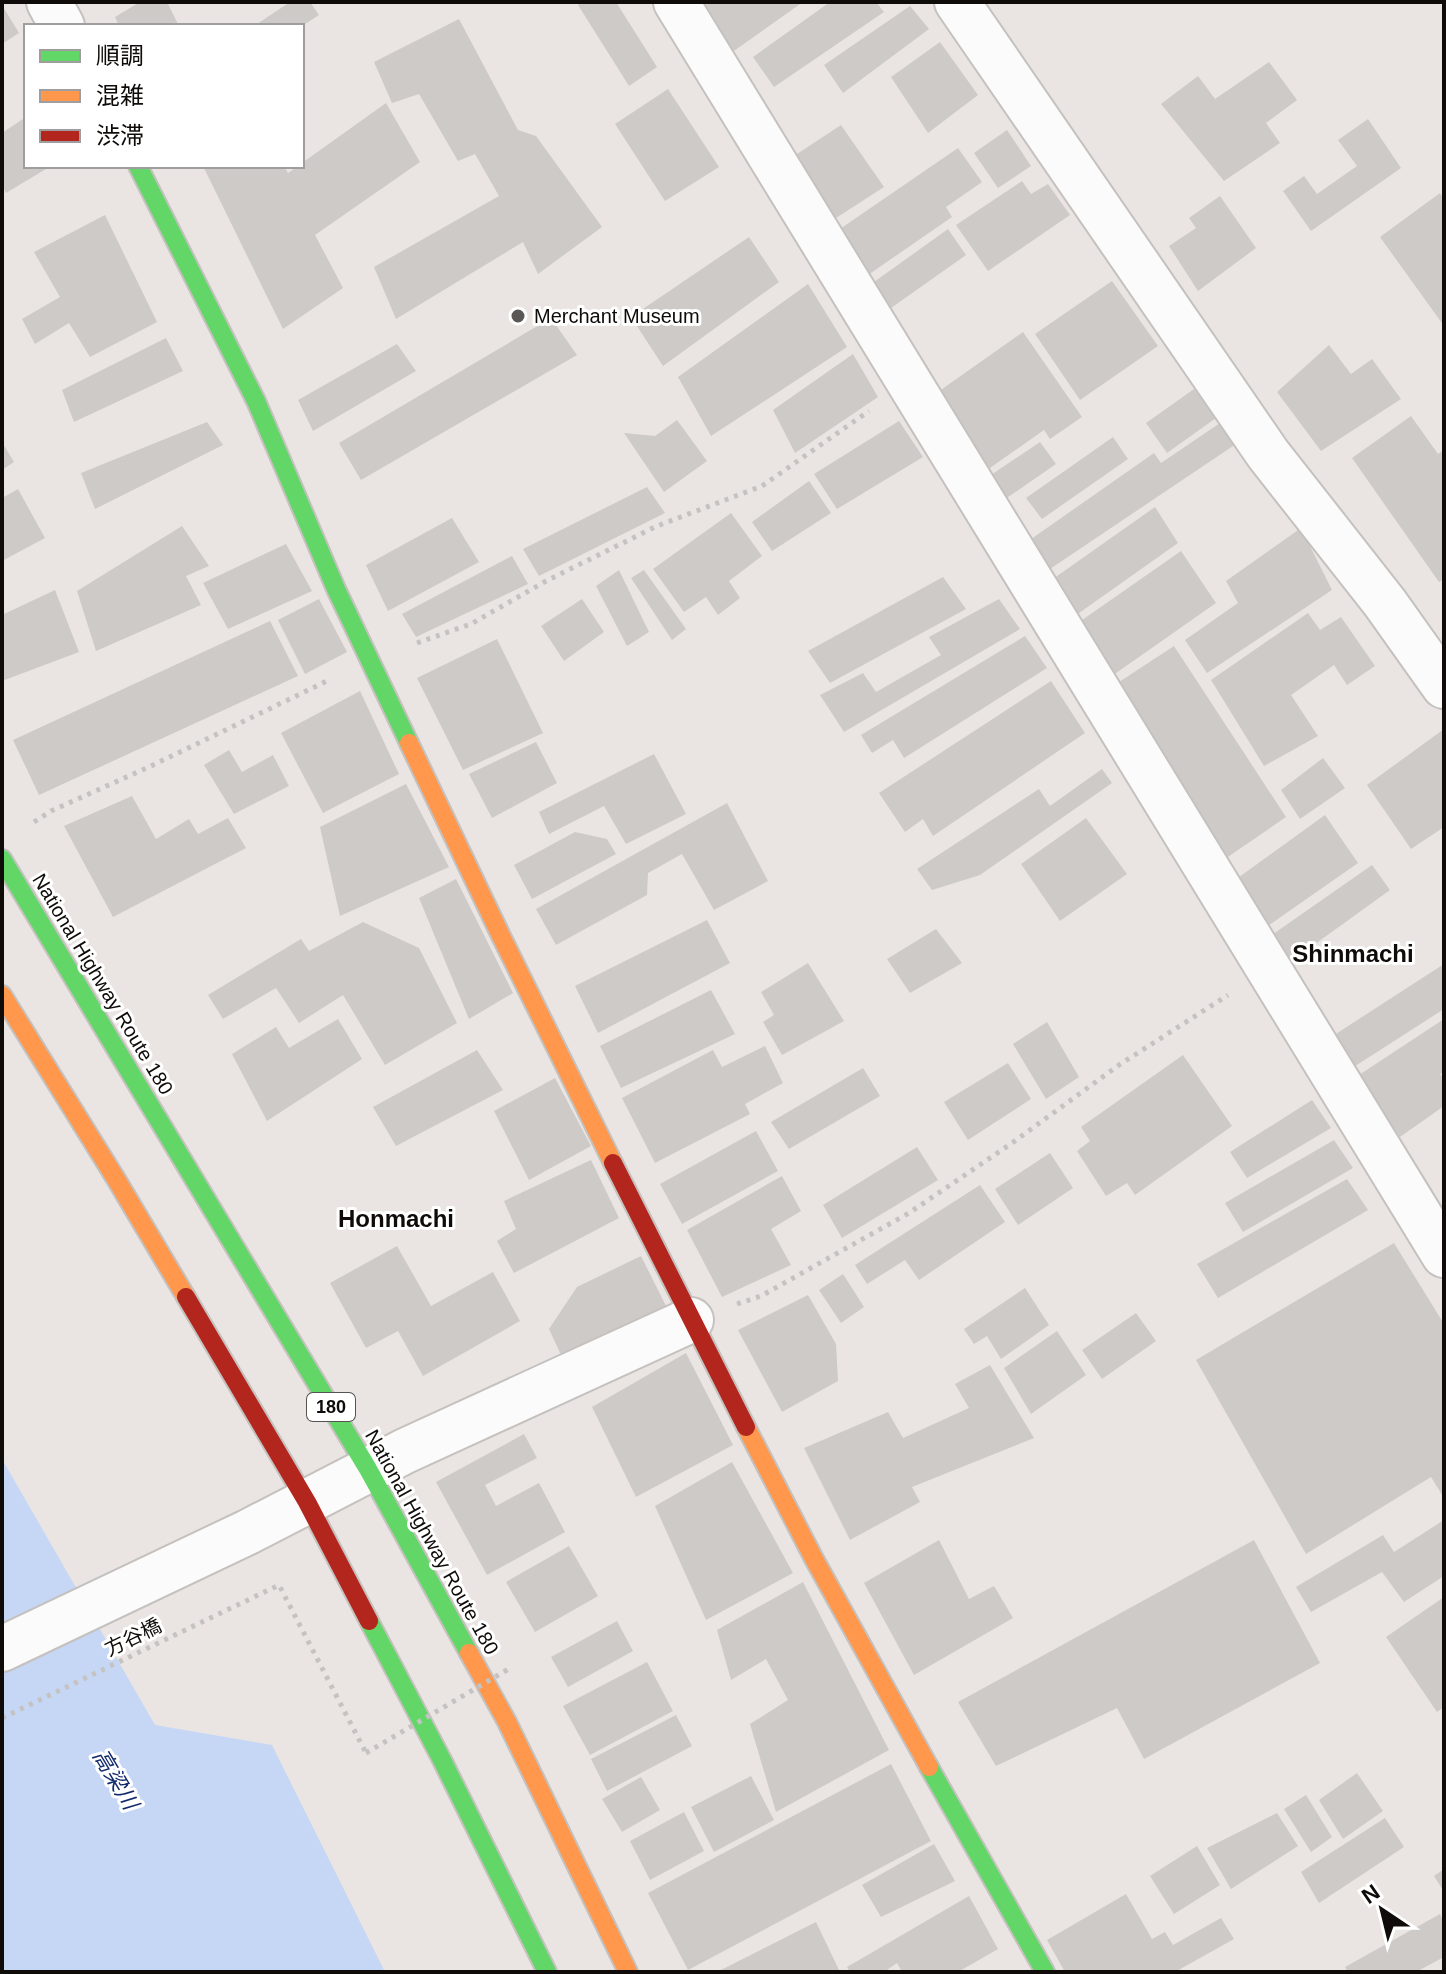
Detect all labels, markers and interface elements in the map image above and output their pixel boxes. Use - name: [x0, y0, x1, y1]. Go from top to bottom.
- legend: [24, 24, 304, 168]
- text: 順調: [96, 42, 144, 69]
- text: 混雑: [96, 82, 144, 109]
- text: 渋滞: [96, 122, 144, 149]
- place label: Merchant Museum: [534, 305, 700, 327]
- marker: Merchant Museum: [509, 307, 527, 325]
- street label: National Highway Route 180: [28, 870, 178, 1098]
- district label: Shinmachi: [1292, 940, 1414, 967]
- district label: Honmachi: [338, 1205, 454, 1232]
- road number: 180: [307, 1393, 355, 1421]
- street label: National Highway Route 180: [361, 1426, 503, 1658]
- street label: 方谷橋: [101, 1614, 165, 1660]
- water label: 高梁川: [88, 1745, 144, 1816]
- north arrow: [1342, 1870, 1422, 1950]
- text: N: [1357, 1879, 1384, 1909]

